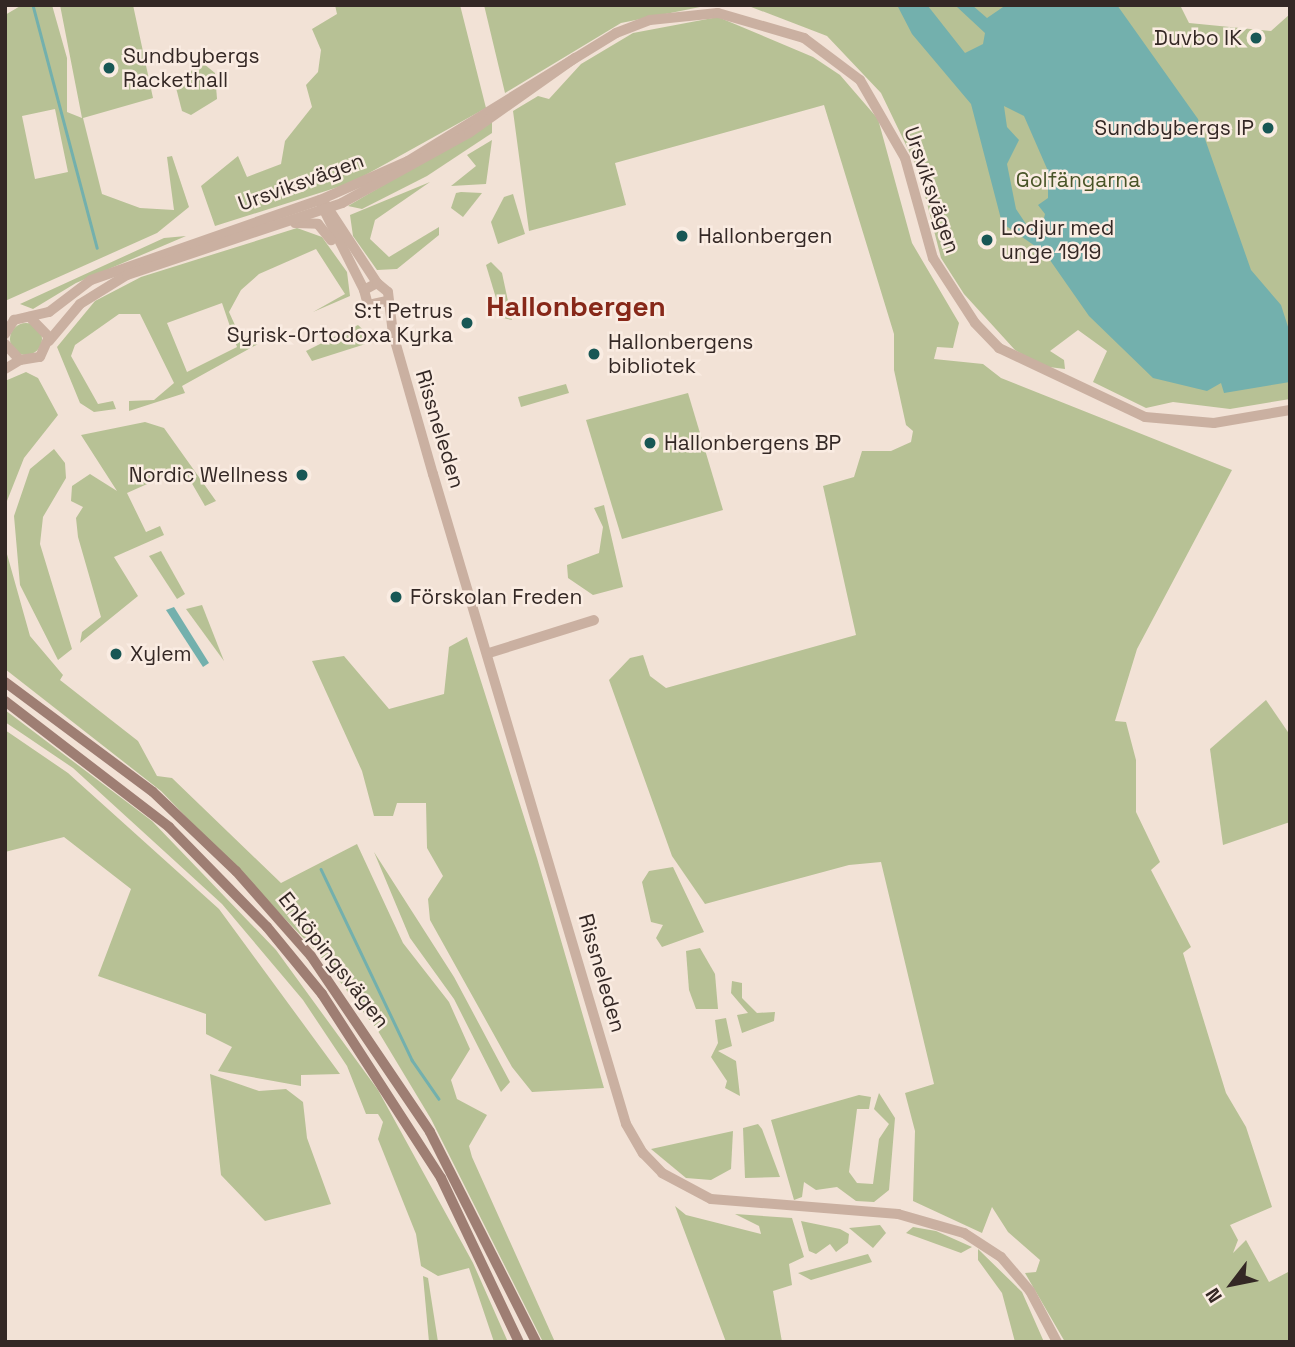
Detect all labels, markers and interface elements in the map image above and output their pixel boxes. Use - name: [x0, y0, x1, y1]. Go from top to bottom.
- place label: Duvbo IK: [1154, 25, 1242, 51]
- marker: Duvbo IK: [1248, 30, 1264, 46]
- place label: Sundbybergs Rackethall: [123, 43, 260, 93]
- marker: Sundbybergs Rackethall: [101, 60, 117, 76]
- place label: Sundbybergs IP: [1094, 115, 1254, 141]
- marker: Sundbybergs IP: [1260, 120, 1276, 136]
- street label: Ursviksvägen: [899, 123, 965, 257]
- street label: Ursviksvägen: [235, 148, 367, 216]
- park label: Golfängarna: [1016, 167, 1140, 193]
- place label: Lodjur med unge 1919: [1001, 215, 1114, 265]
- place label: Hallonbergen: [698, 223, 832, 249]
- marker: Hallonbergen: [672, 226, 692, 246]
- marker: Lodjur med unge 1919: [979, 232, 995, 248]
- district label: Hallonbergen: [486, 289, 666, 323]
- place label: S:t Petrus Syrisk-Ortodoxa Kyrka: [227, 298, 453, 348]
- marker: S:t Petrus Syrisk-Ortodoxa Kyrka: [459, 315, 475, 331]
- place label: Hallonbergens bibliotek: [608, 329, 753, 379]
- marker: Hallonbergens bibliotek: [586, 346, 602, 362]
- street label: Rissneleden: [410, 367, 470, 491]
- place label: Hallonbergens BP: [664, 430, 841, 456]
- marker: Hallonbergens BP: [642, 435, 658, 451]
- place label: Nordic Wellness: [129, 462, 288, 488]
- marker: Nordic Wellness: [294, 467, 310, 483]
- place label: Förskolan Freden: [410, 584, 582, 610]
- marker: Förskolan Freden: [388, 589, 404, 605]
- place label: Xylem: [130, 641, 192, 667]
- marker: Xylem: [108, 646, 124, 662]
- street label: Enköpingsvägen: [273, 887, 395, 1033]
- street label: Rissneleden: [573, 911, 631, 1035]
- north arrow: [1197, 1249, 1267, 1319]
- text: N: [1200, 1283, 1228, 1307]

